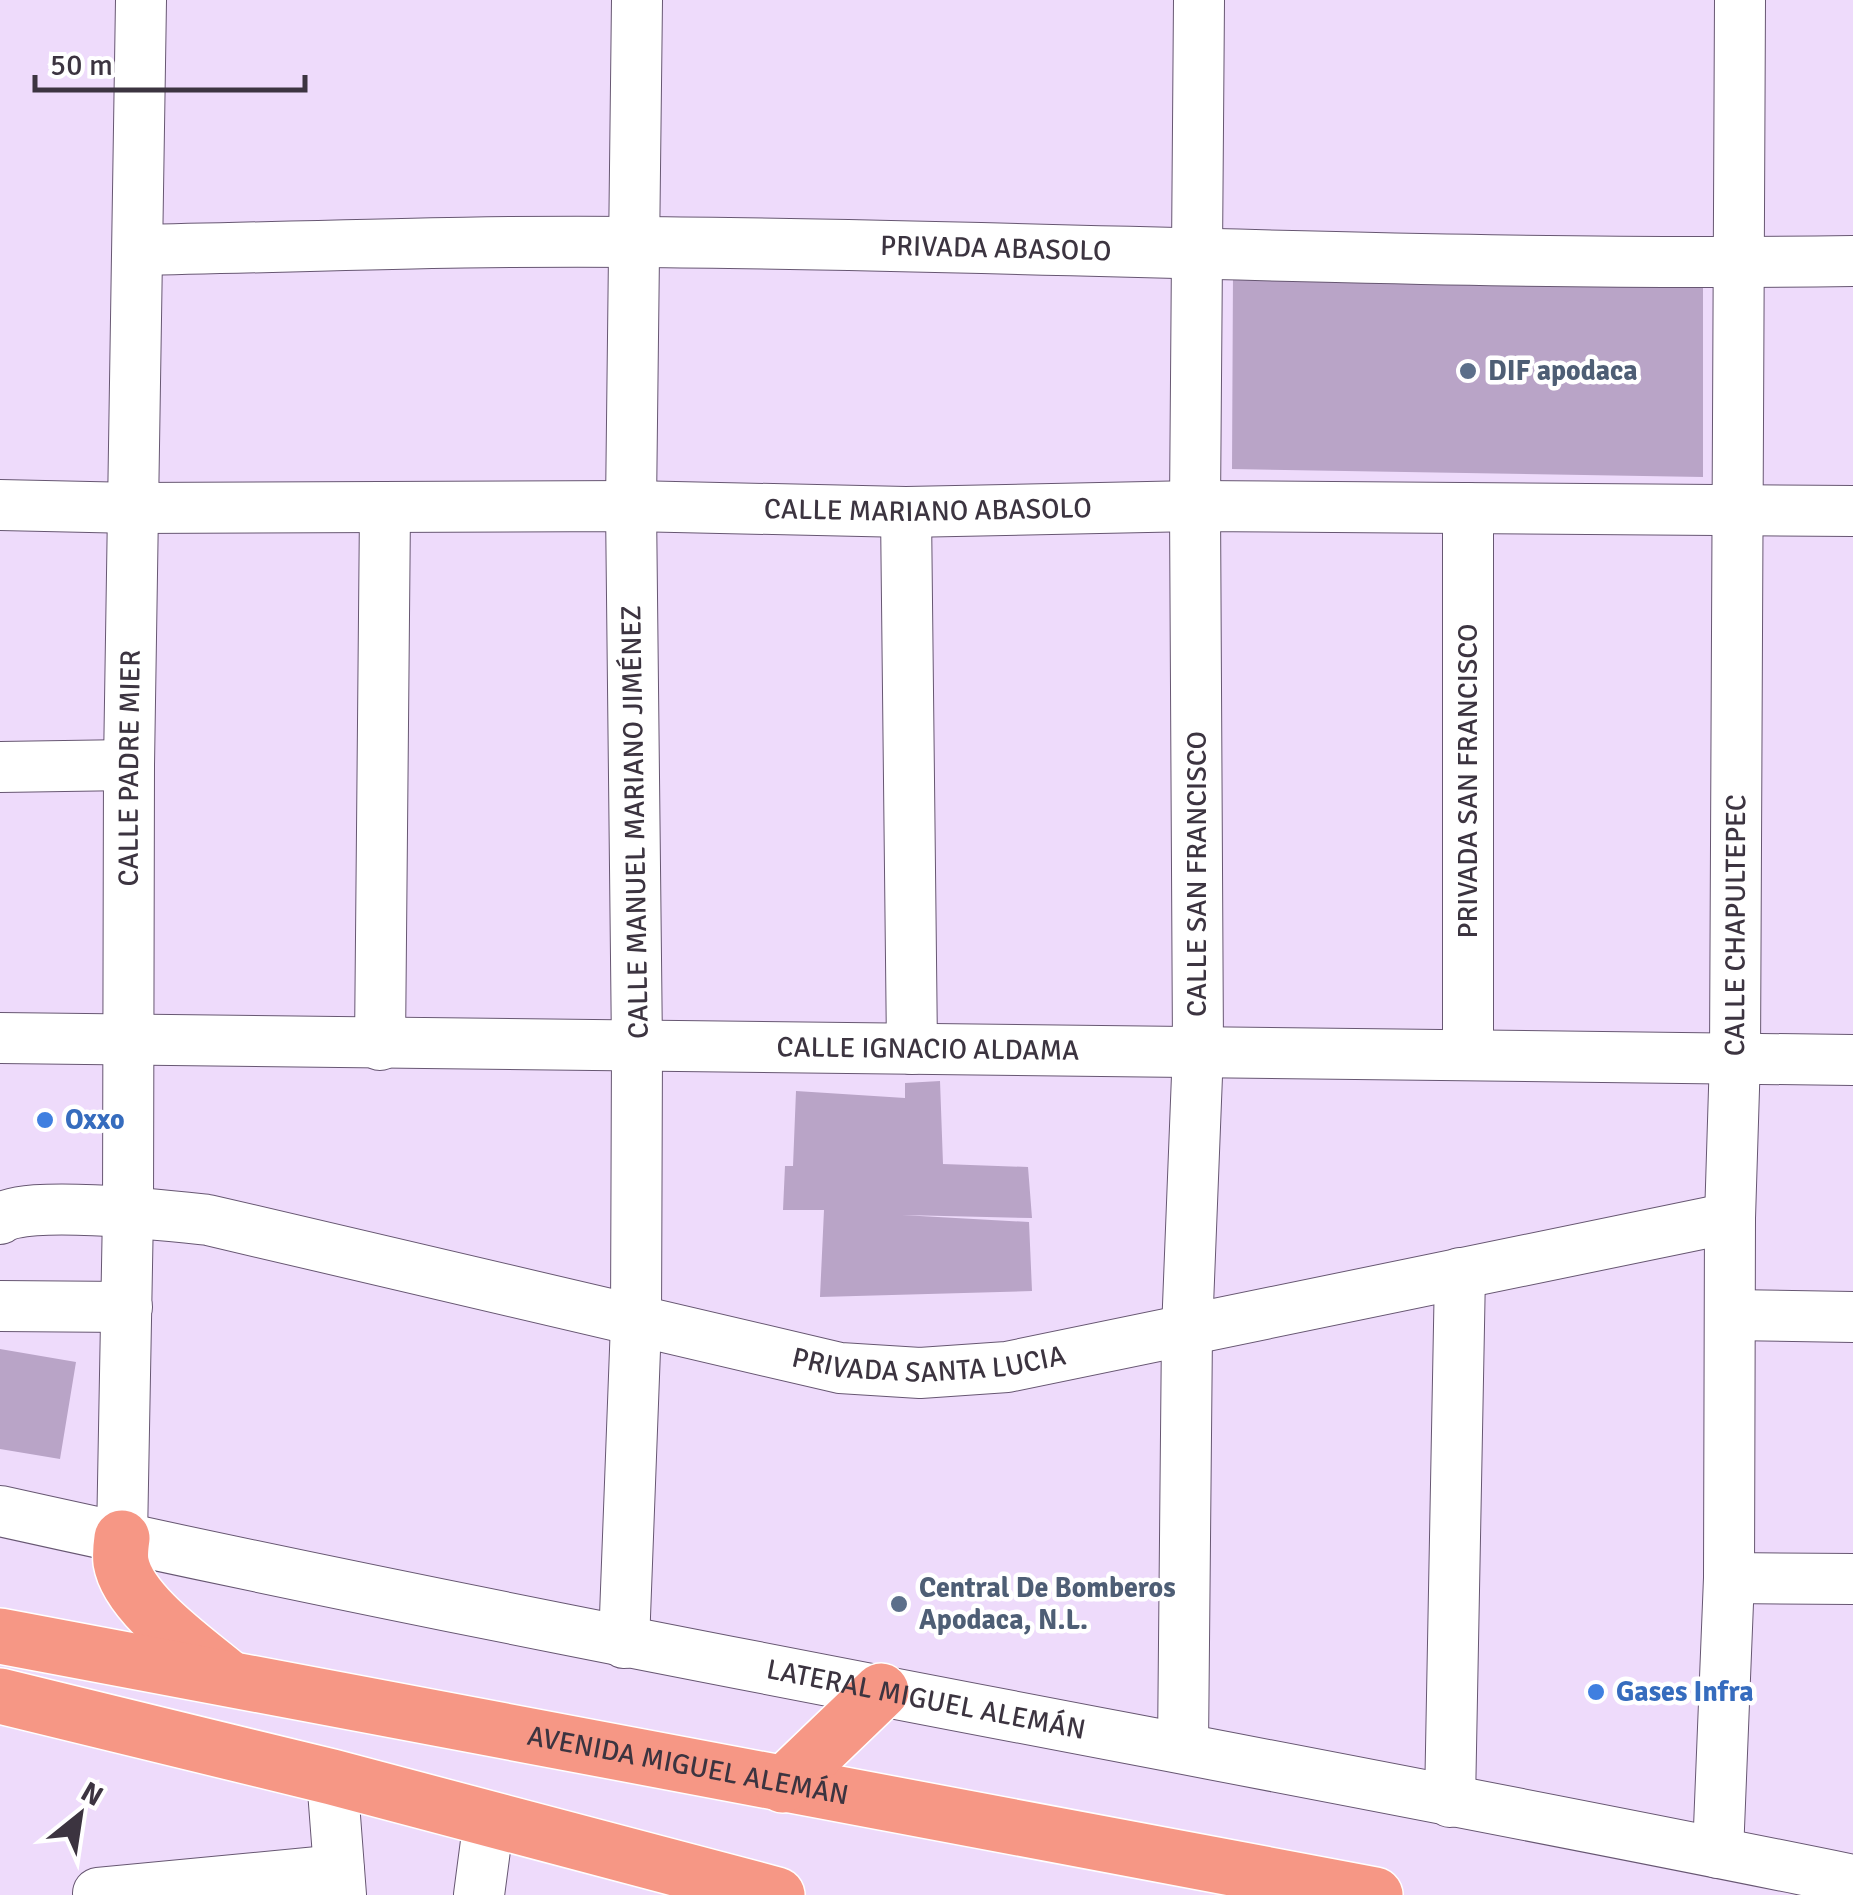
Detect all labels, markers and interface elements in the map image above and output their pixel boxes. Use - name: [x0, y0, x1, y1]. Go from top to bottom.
- scale bar: [35, 30, 305, 92]
- text: 50 m: [50, 47, 113, 84]
- street label: PRIVADA ABASOLO: [880, 229, 1112, 268]
- place label: DIF apodaca: [1488, 354, 1638, 388]
- marker: DIF apodaca: [1457, 360, 1479, 382]
- street label: CALLE MARIANO ABASOLO: [764, 491, 1092, 529]
- street label: CALLE MANUEL MARIANO JIMÉNEZ: [614, 605, 656, 1039]
- street label: PRIVADA SAN FRANCISCO: [1451, 624, 1485, 938]
- street label: CALLE PADRE MIER: [112, 649, 148, 886]
- street label: CALLE SAN FRANCISCO: [1180, 731, 1214, 1017]
- street label: CALLE CHAPULTEPEC: [1718, 794, 1753, 1056]
- street label: CALLE IGNACIO ALDAMA: [776, 1030, 1079, 1068]
- place label: Oxxo: [65, 1103, 125, 1137]
- marker: Oxxo: [34, 1109, 56, 1131]
- street label: PRIVADA SANTA LUCIA: [789, 1338, 1069, 1390]
- place label: Central De Bomberos Apodaca, N.L.: [919, 1571, 1176, 1637]
- marker: Central De Bomberos Apodaca, N.L.: [888, 1593, 910, 1615]
- street label: LATERAL MIGUEL ALEMÁN: [764, 1652, 1088, 1747]
- place label: Gases Infra: [1616, 1675, 1754, 1709]
- marker: Gases Infra: [1585, 1681, 1607, 1703]
- street label: AVENIDA MIGUEL ALEMÁN: [525, 1719, 851, 1812]
- north arrow: [30, 1765, 130, 1865]
- text: N: [75, 1775, 109, 1814]

